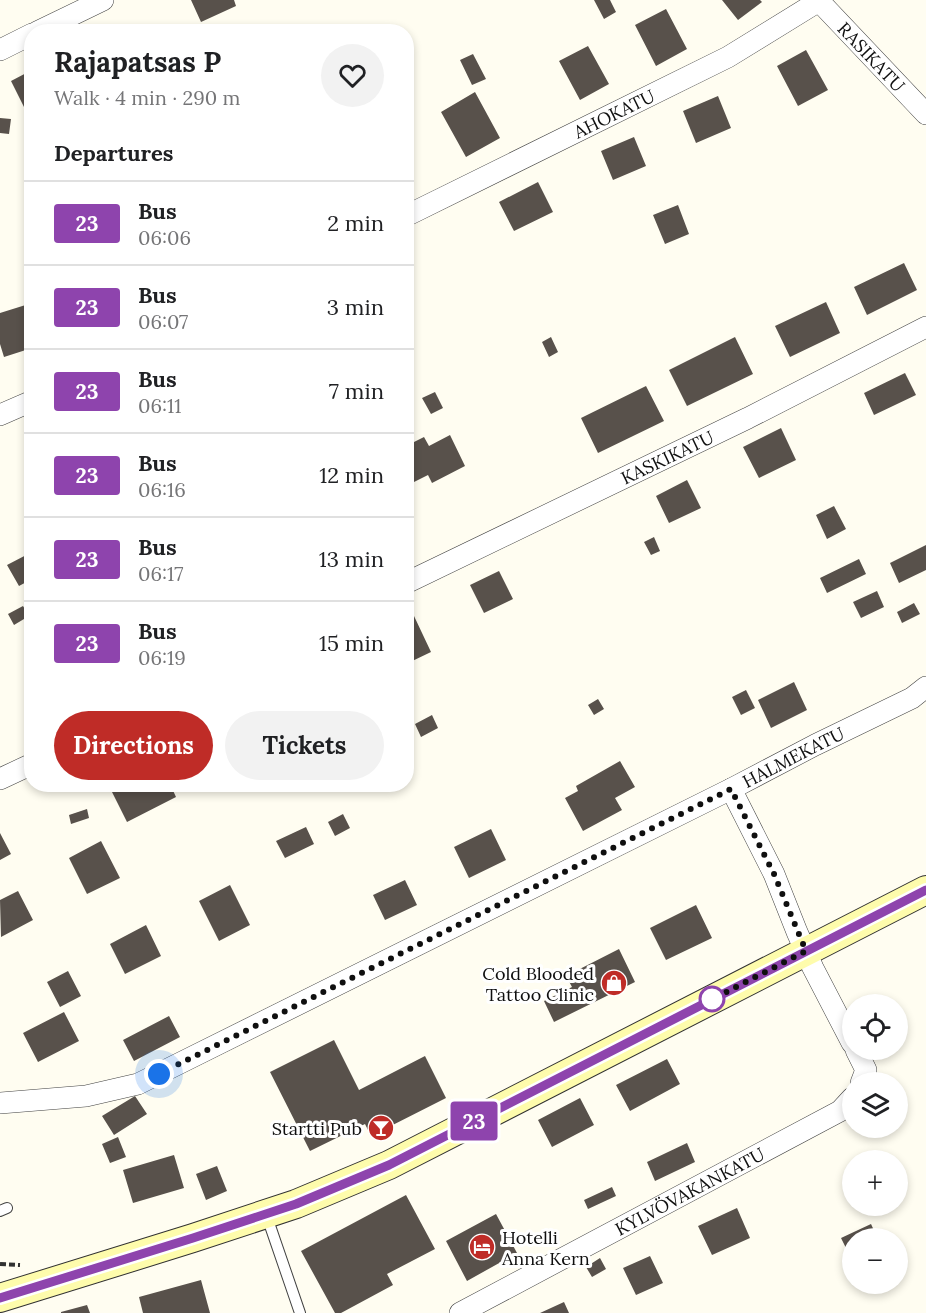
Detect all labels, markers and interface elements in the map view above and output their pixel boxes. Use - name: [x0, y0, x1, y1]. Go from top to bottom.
- street label: RASIKATU: [833, 17, 910, 96]
- text: Rajapatsas P: [54, 44, 221, 80]
- button: heart: [321, 44, 384, 107]
- street label: AHOKATU: [569, 84, 658, 143]
- text: Walk · 4 min · 290 m: [54, 85, 240, 110]
- text: Departures: [54, 139, 173, 167]
- text: Bus: [138, 197, 177, 225]
- text: 2 min: [327, 209, 384, 237]
- text: 23: [76, 210, 98, 237]
- text: 06:06: [138, 225, 191, 250]
- text: Bus: [138, 281, 177, 309]
- text: 3 min: [327, 293, 384, 321]
- text: 23: [76, 294, 98, 321]
- text: 06:07: [138, 309, 188, 334]
- text: Bus: [138, 365, 177, 393]
- text: 7 min: [329, 377, 384, 405]
- text: 23: [76, 378, 98, 405]
- text: 06:11: [138, 393, 182, 418]
- street label: KASKIKATU: [617, 425, 717, 489]
- text: Bus: [138, 449, 177, 477]
- text: 12 min: [319, 461, 384, 489]
- text: 23: [76, 462, 98, 489]
- text: 06:16: [138, 477, 186, 502]
- text: Bus: [138, 533, 177, 561]
- text: 13 min: [319, 545, 384, 573]
- text: 23: [76, 546, 98, 573]
- text: 06:17: [138, 561, 183, 586]
- text: Bus: [138, 617, 177, 645]
- text: 15 min: [319, 629, 384, 657]
- text: 23: [76, 630, 98, 657]
- text: 06:19: [138, 645, 186, 670]
- button: Directions: [54, 711, 213, 780]
- button: Tickets: [225, 711, 384, 780]
- street label: HALMEKATU: [738, 721, 848, 793]
- place label: Cold Blooded Tattoo Clinic: [482, 962, 594, 1006]
- shop icon: Cold Blooded Tattoo Clinic: [599, 968, 629, 998]
- unlabelled marker: [699, 986, 725, 1012]
- map controls: [842, 994, 908, 1294]
- button: locate: [842, 994, 908, 1060]
- your location: [144, 1059, 174, 1089]
- button: layers: [842, 1072, 908, 1138]
- line badge: 23: [447, 1102, 501, 1140]
- text: 23: [463, 1108, 485, 1135]
- bar icon: Startti Pub: [366, 1113, 396, 1143]
- place label: Startti Pub: [272, 1117, 362, 1140]
- street label: KYLVÖVAKANKATU: [611, 1142, 768, 1240]
- button: +: [842, 1150, 908, 1216]
- place label: Hotelli Anna Kern: [501, 1226, 590, 1270]
- button: −: [842, 1228, 908, 1294]
- hotel icon: Hotelli Anna Kern: [467, 1232, 497, 1262]

